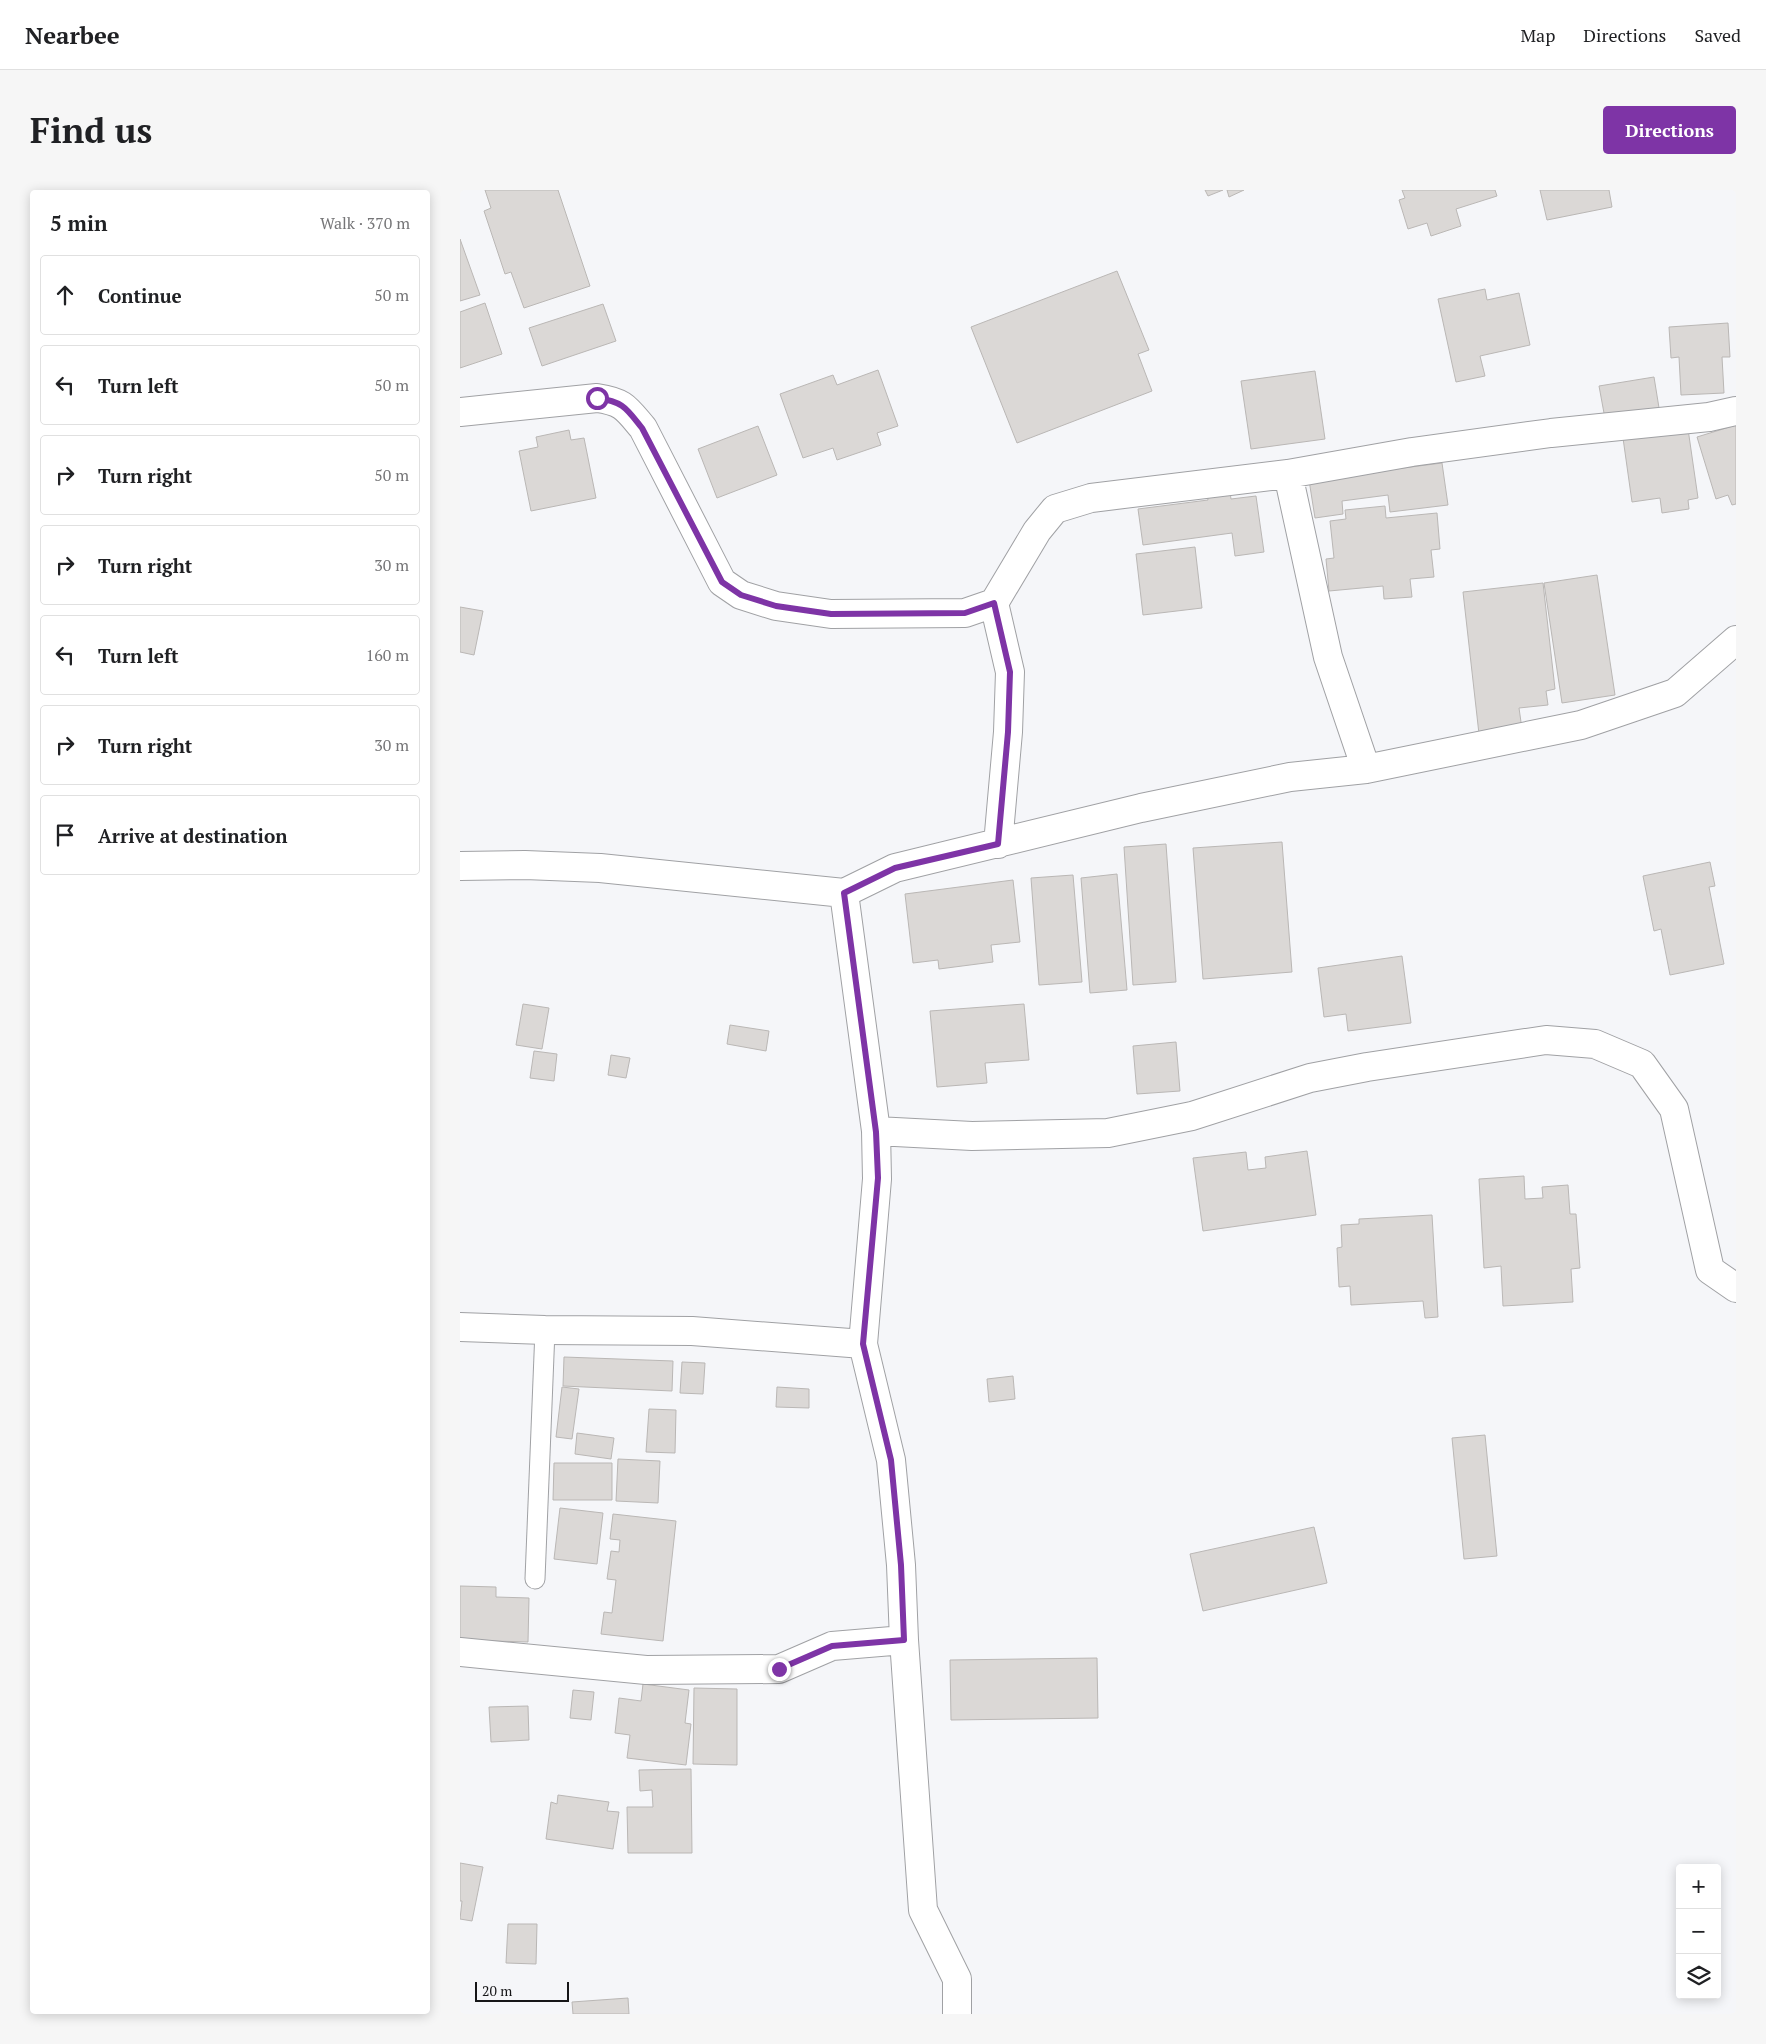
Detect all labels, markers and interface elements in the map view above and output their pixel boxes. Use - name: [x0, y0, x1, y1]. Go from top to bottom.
- text: Nearbee: [25, 19, 120, 51]
- text: Map: [1520, 23, 1555, 47]
- text: Directions: [1583, 23, 1666, 47]
- text: Saved: [1694, 23, 1741, 47]
- button: Directions: [1603, 106, 1736, 154]
- text: Find us: [30, 107, 152, 153]
- text: 5 min: [50, 209, 107, 237]
- text: Walk · 370 m: [320, 212, 410, 234]
- icon: ahead: [51, 281, 79, 309]
- text: Continue: [98, 283, 182, 308]
- text: 50 m: [374, 284, 409, 306]
- icon: left: [51, 371, 79, 399]
- text: Turn left: [98, 373, 179, 398]
- text: 50 m: [374, 374, 409, 396]
- route start: [586, 387, 609, 410]
- icon: right: [51, 461, 79, 489]
- text: Turn right: [98, 463, 192, 488]
- text: 50 m: [374, 464, 409, 486]
- icon: right: [51, 551, 79, 579]
- text: Turn right: [98, 553, 192, 578]
- text: 30 m: [374, 554, 409, 576]
- icon: left: [51, 641, 79, 669]
- text: Turn left: [98, 643, 179, 668]
- text: 160 m: [366, 644, 409, 666]
- icon: right: [51, 731, 79, 759]
- text: Turn right: [98, 733, 192, 758]
- text: 30 m: [374, 734, 409, 756]
- icon: arrive: [51, 821, 79, 849]
- text: Arrive at destination: [98, 823, 287, 848]
- route end: [768, 1658, 791, 1681]
- map controls: [1676, 1864, 1721, 1999]
- button: +: [1676, 1864, 1721, 1909]
- button: −: [1676, 1909, 1721, 1954]
- button: layers: [1676, 1954, 1721, 1999]
- scale bar: [475, 1979, 569, 2002]
- text: 20 m: [482, 1981, 512, 2000]

